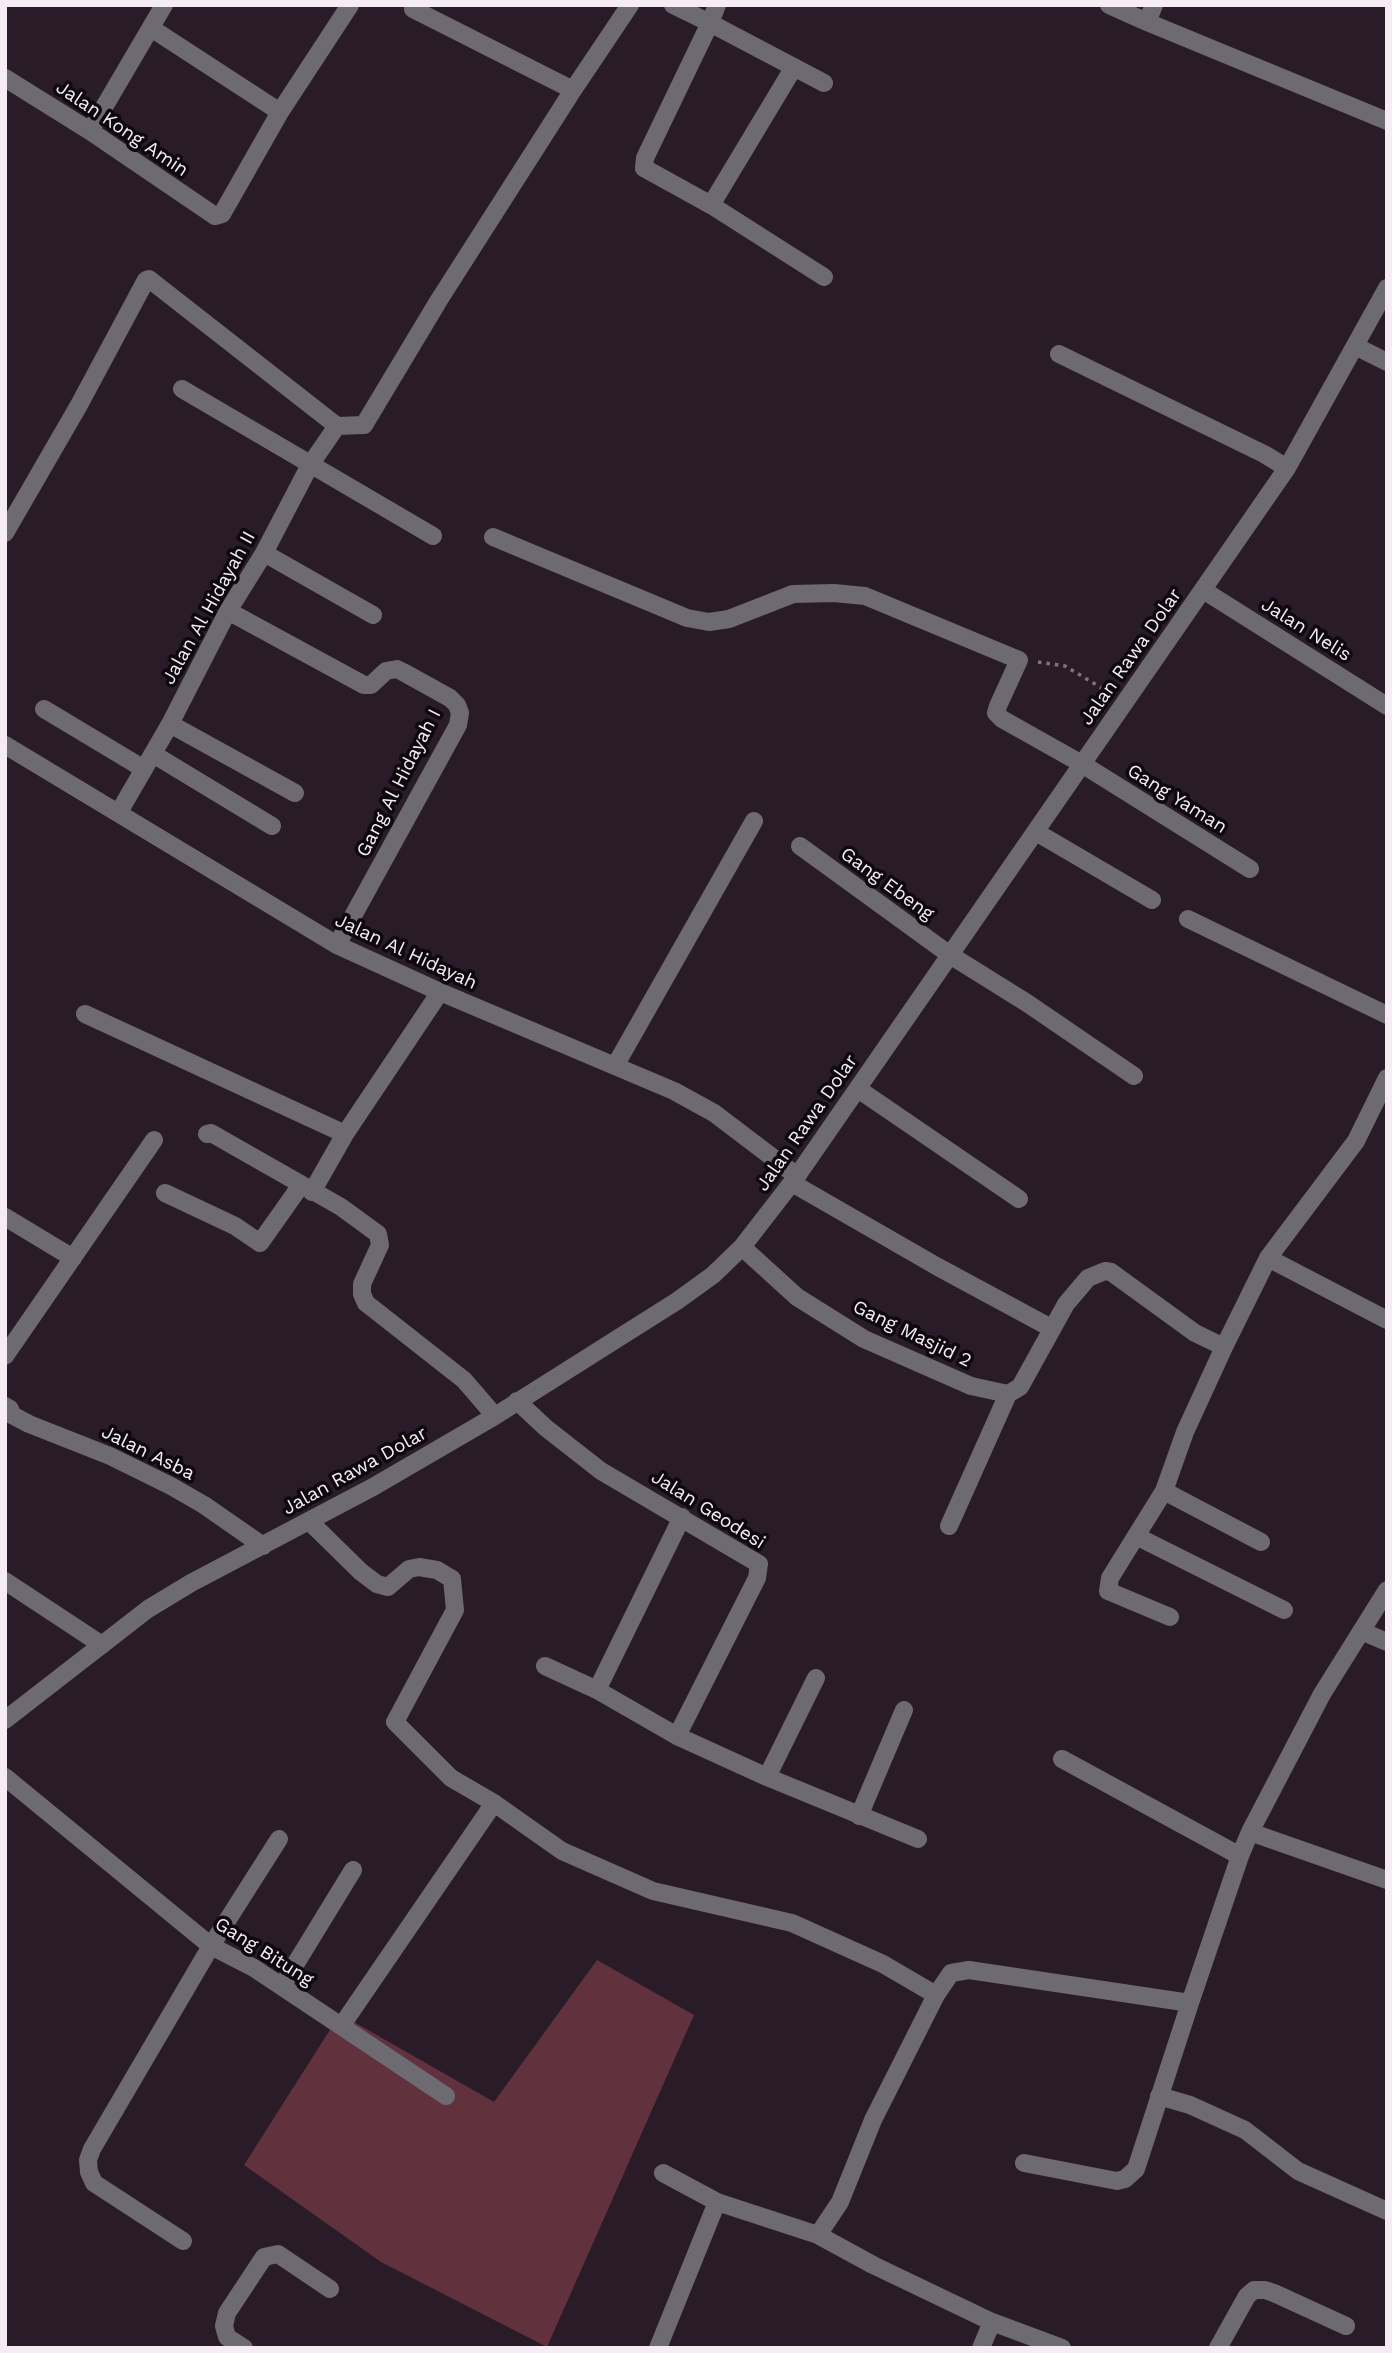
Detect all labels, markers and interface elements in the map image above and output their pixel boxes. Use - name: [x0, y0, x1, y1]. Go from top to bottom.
- street label: Jalan Kong Amin: [51, 76, 193, 182]
- street label: Jalan Al Hidayah II: [157, 527, 261, 689]
- street label: Jalan Rawa Dolar: [1075, 584, 1187, 730]
- street label: Jalan Nelis: [1257, 593, 1355, 667]
- street label: Gang Al Hidayah I: [352, 705, 446, 861]
- street label: Gang Yaman: [1123, 759, 1231, 839]
- street label: Gang Ebeng: [836, 843, 938, 925]
- street label: Jalan Al Hidayah: [331, 909, 481, 995]
- street label: Jalan Rawa Dolar: [751, 1050, 863, 1196]
- street label: Gang Masjid 2: [849, 1295, 975, 1373]
- street label: Jalan Asba: [98, 1421, 198, 1485]
- street label: Jalan Rawa Dolar: [279, 1422, 431, 1520]
- street label: Jalan Geodesi: [647, 1466, 769, 1554]
- street label: Gang Bitung: [211, 1913, 317, 1991]

